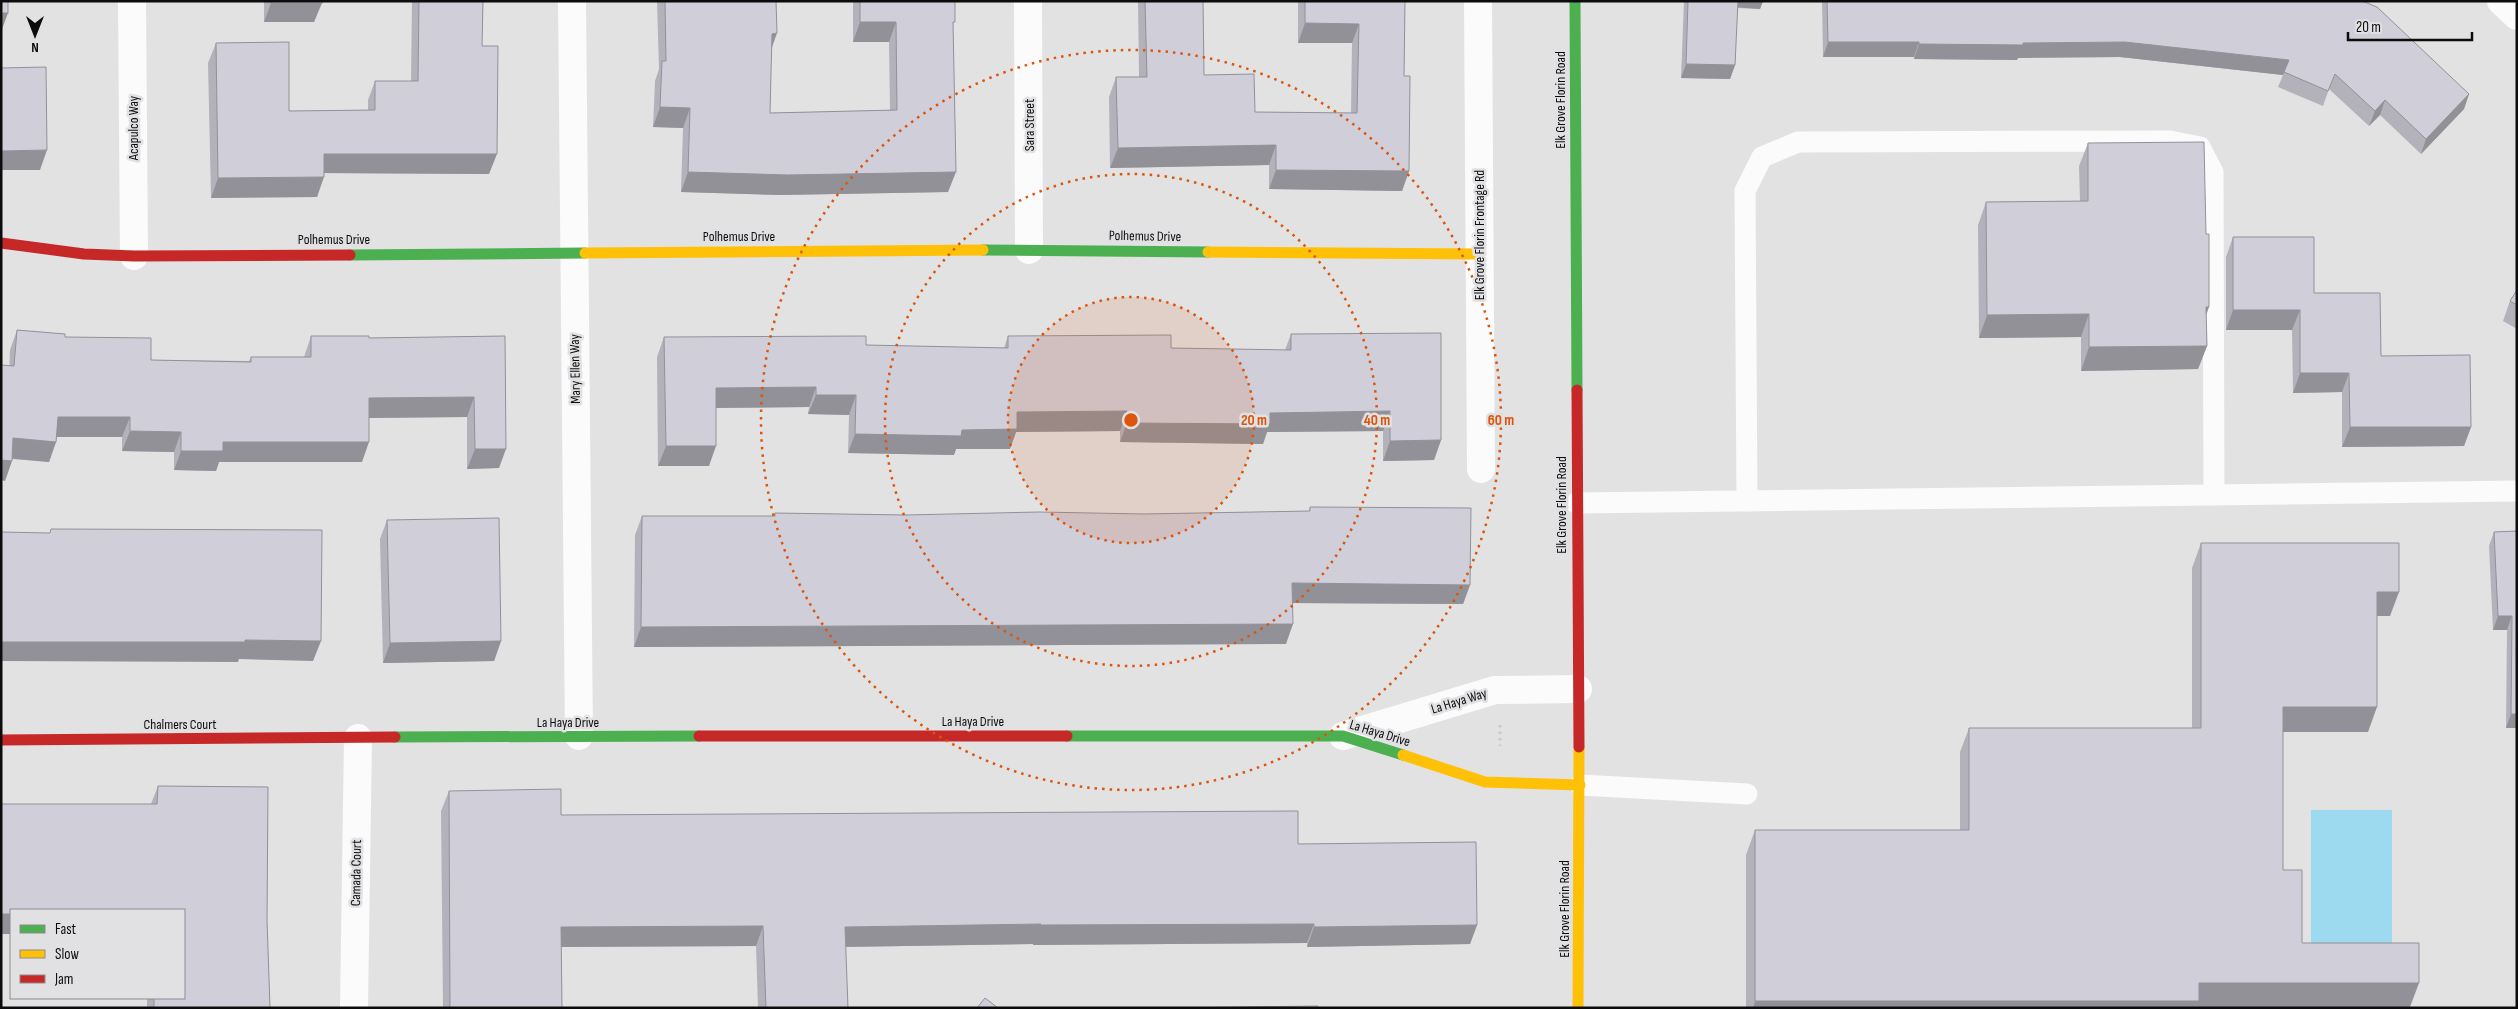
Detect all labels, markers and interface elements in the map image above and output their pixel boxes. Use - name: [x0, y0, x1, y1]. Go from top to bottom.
- north arrow: [10, 10, 60, 60]
- scale bar: [2348, 10, 2472, 42]
- text: 20 m: [2356, 18, 2381, 37]
- text: N: [31, 39, 39, 56]
- street label: Elk Grove Florin Road: [1552, 51, 1569, 149]
- street label: Acapulco Way: [125, 95, 142, 161]
- street label: Sara Street: [1021, 99, 1038, 151]
- street label: Elk Grove Florin Frontage Rd: [1471, 170, 1488, 300]
- street label: Polhemus Drive: [1109, 227, 1181, 245]
- street label: Polhemus Drive: [703, 228, 775, 245]
- street label: Polhemus Drive: [298, 231, 370, 248]
- street label: Mary Ellen Way: [566, 333, 584, 404]
- centre of rings: [1122, 411, 1140, 429]
- text: 20 m: [1241, 411, 1267, 430]
- text: 40 m: [1364, 411, 1390, 430]
- text: 60 m: [1488, 411, 1514, 430]
- street label: Elk Grove Florin Road: [1553, 456, 1570, 554]
- street label: La Haya Way: [1429, 684, 1490, 718]
- street label: La Haya Drive: [942, 713, 1004, 730]
- street label: La Haya Drive: [537, 714, 599, 731]
- street label: Chalmers Court: [143, 716, 217, 733]
- street label: La Haya Drive: [1348, 716, 1412, 750]
- street label: Camada Court: [347, 840, 365, 906]
- street label: Elk Grove Florin Road: [1556, 860, 1573, 958]
- legend: [10, 909, 185, 999]
- text: Fast: [55, 920, 77, 939]
- text: Slow: [55, 945, 79, 964]
- text: Jam: [54, 970, 73, 989]

